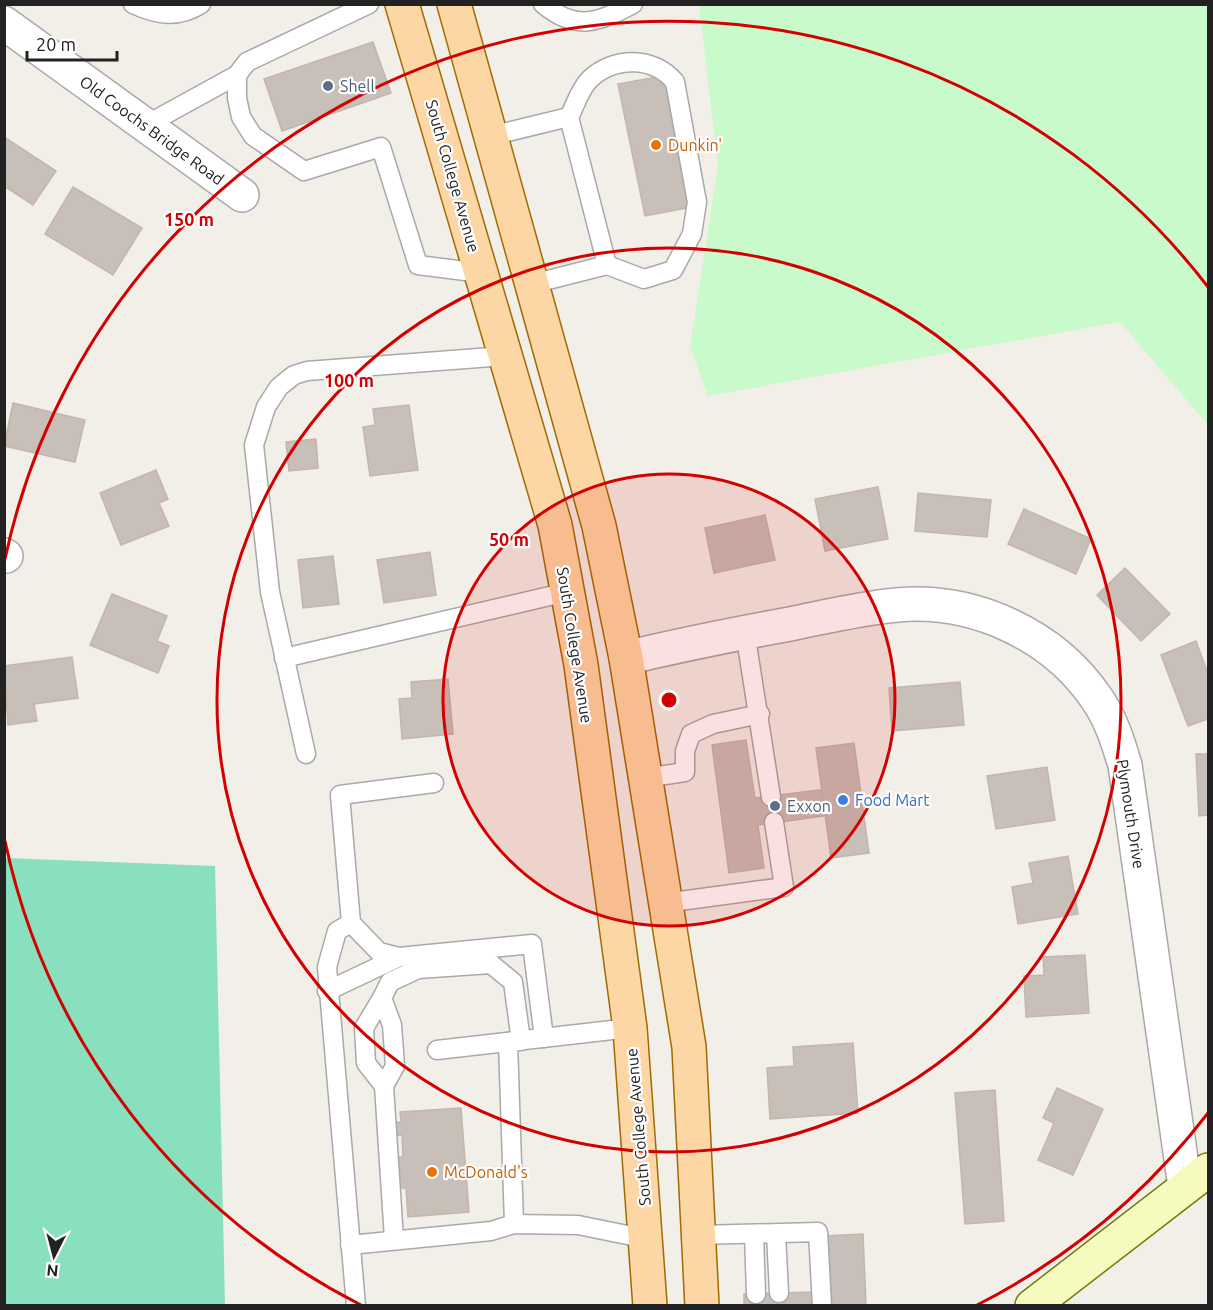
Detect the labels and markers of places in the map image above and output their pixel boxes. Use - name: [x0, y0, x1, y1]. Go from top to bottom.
- place label: Shell: [340, 77, 375, 95]
- marker: Shell: [321, 79, 335, 93]
- place label: Dunkin': [668, 136, 722, 154]
- marker: Dunkin': [649, 138, 663, 152]
- centre of rings: [659, 690, 679, 710]
- place label: Food Mart: [855, 791, 930, 809]
- marker: Food Mart: [836, 793, 850, 807]
- place label: Exxon: [787, 797, 831, 815]
- marker: Exxon: [768, 799, 782, 813]
- place label: McDonald's: [444, 1163, 528, 1181]
- marker: McDonald's: [425, 1165, 439, 1179]

